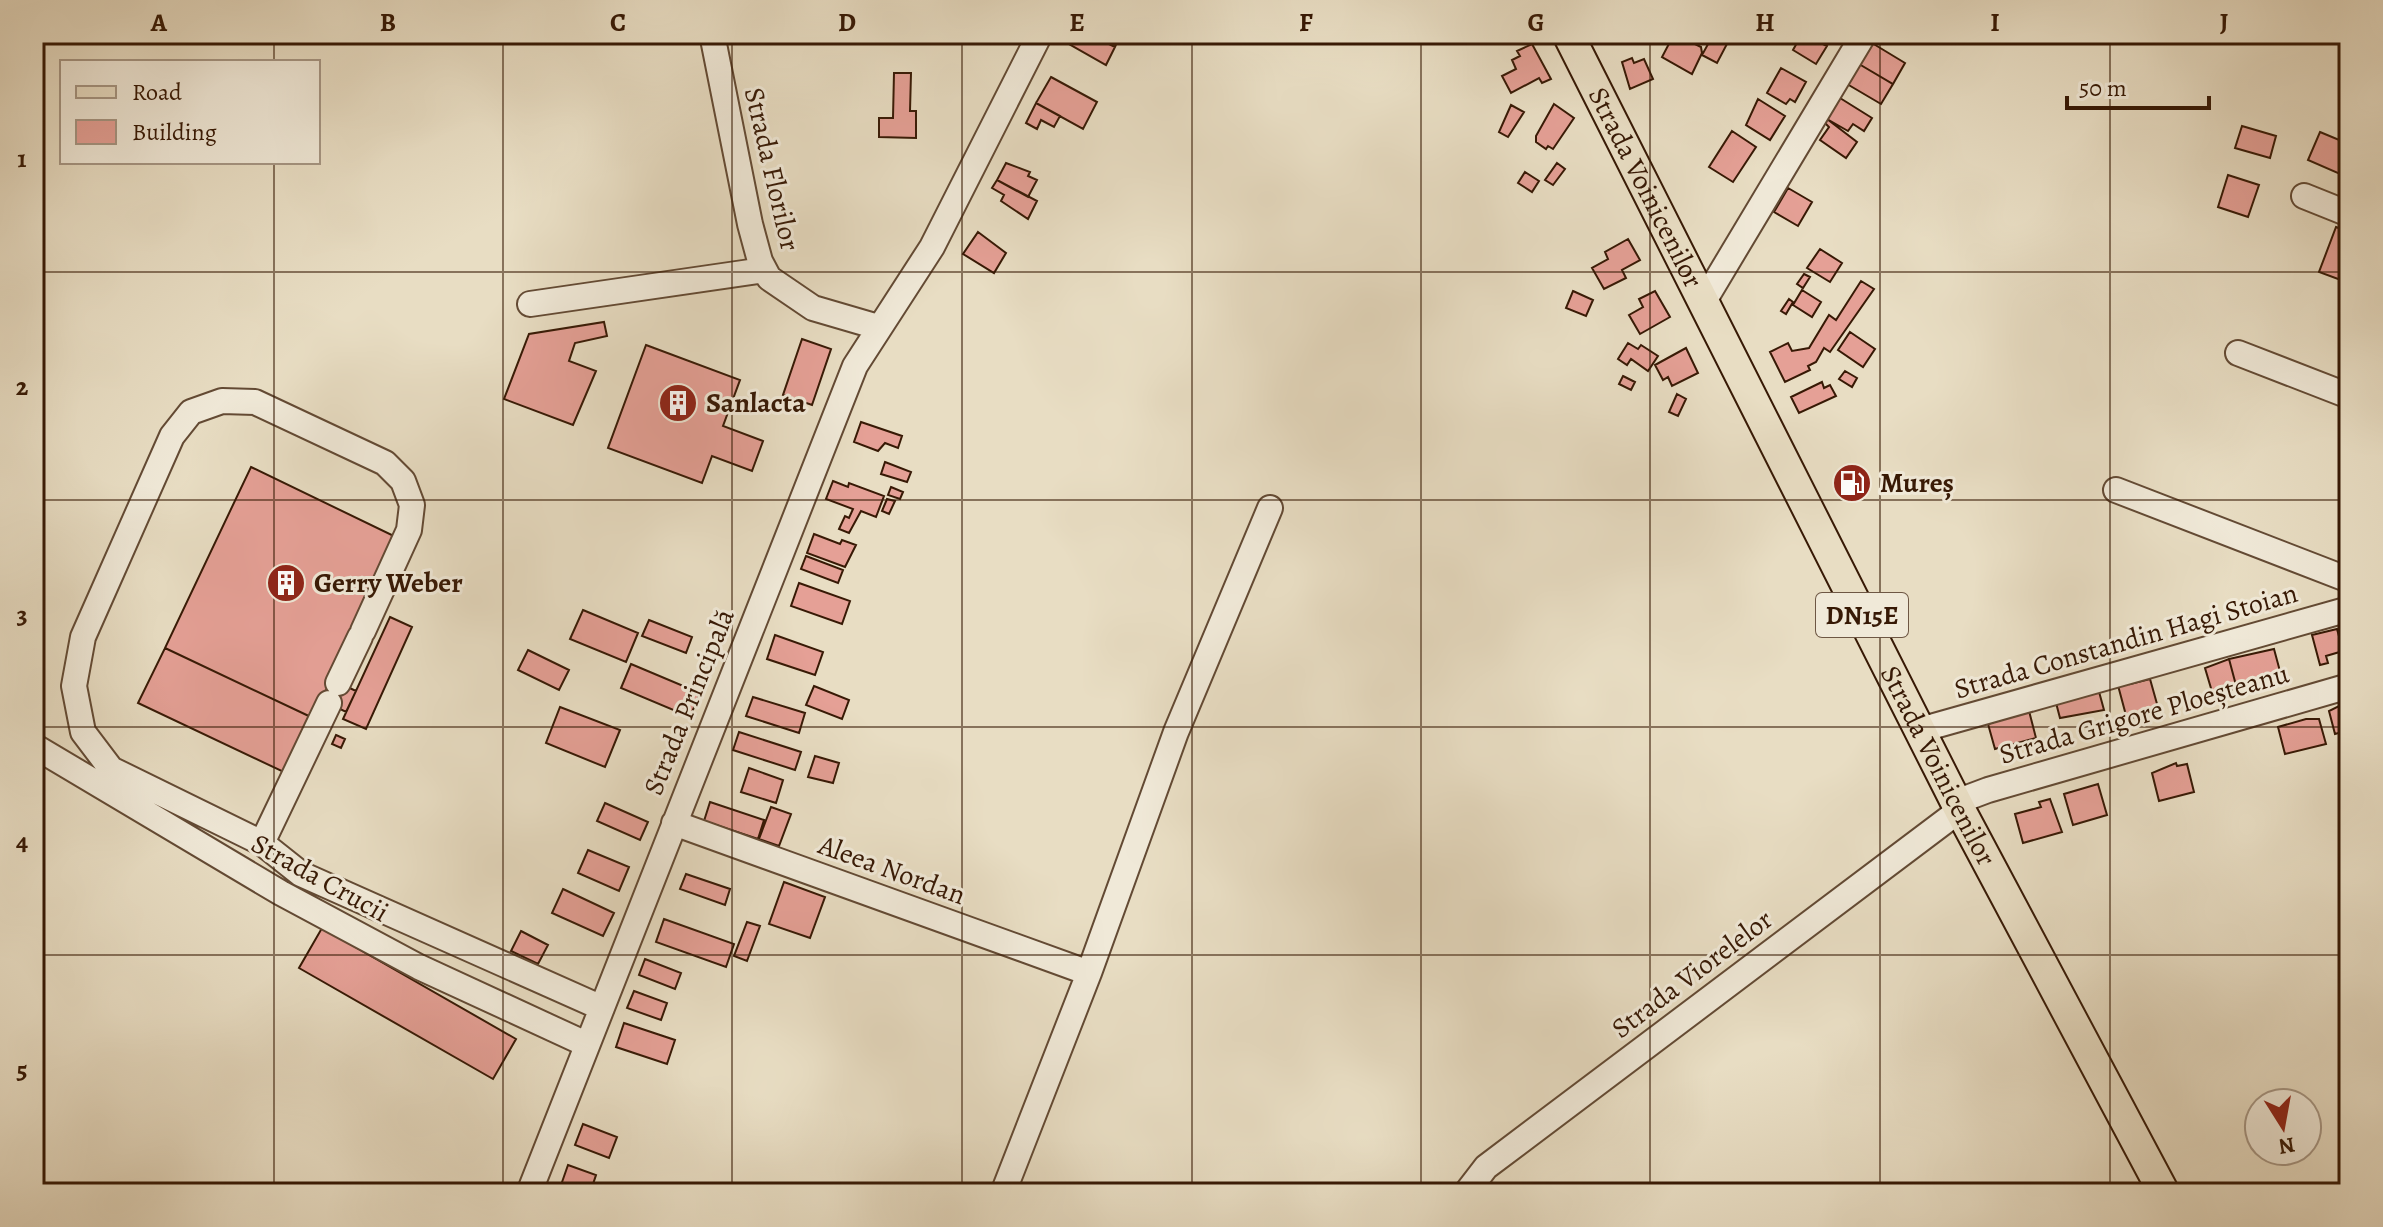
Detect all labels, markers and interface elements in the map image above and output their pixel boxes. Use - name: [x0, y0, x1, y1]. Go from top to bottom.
- text: A: [150, 5, 168, 40]
- text: B: [380, 5, 396, 40]
- text: C: [610, 5, 626, 40]
- text: D: [838, 5, 856, 40]
- text: E: [1069, 5, 1085, 40]
- text: F: [1299, 5, 1313, 40]
- text: G: [1527, 5, 1545, 40]
- text: H: [1755, 5, 1775, 40]
- text: I: [1990, 5, 2000, 40]
- text: J: [2220, 5, 2228, 40]
- legend: [60, 60, 320, 164]
- scale bar: [2067, 60, 2209, 110]
- text: 50 m: [2079, 72, 2127, 104]
- text: Road: [132, 76, 182, 108]
- street label: Strada Voinicenilor: [1579, 81, 1712, 295]
- street label: Strada Florilor: [735, 84, 809, 255]
- text: Building: [132, 116, 217, 148]
- text: 1: [17, 141, 27, 176]
- text: 2: [16, 369, 29, 404]
- building icon: Sanlacta: [657, 382, 699, 424]
- place label: Sanlacta: [706, 384, 806, 422]
- fuel station icon: Mureș: [1831, 462, 1873, 504]
- place label: Mureș: [1880, 464, 1954, 502]
- building icon: Gerry Weber: [265, 562, 307, 604]
- place label: Gerry Weber: [314, 564, 463, 602]
- street label: Strada Constandin Hagi Stoian: [1950, 574, 2302, 708]
- road number: DN15E: [1816, 593, 1908, 637]
- text: 3: [16, 597, 28, 632]
- street label: Strada Principală: [634, 603, 744, 801]
- street label: Strada Grigore Ploeșteanu: [1995, 654, 2294, 774]
- street label: Strada Voinicenilor: [1871, 659, 2005, 873]
- text: 4: [16, 824, 28, 859]
- street label: Strada Crucii: [244, 825, 396, 931]
- street label: Aleea Nordan: [812, 826, 971, 914]
- street label: Strada Viorelelor: [1604, 901, 1781, 1047]
- text: 5: [16, 1052, 28, 1087]
- north arrow: [2243, 1087, 2323, 1167]
- text: N: [2276, 1129, 2297, 1162]

